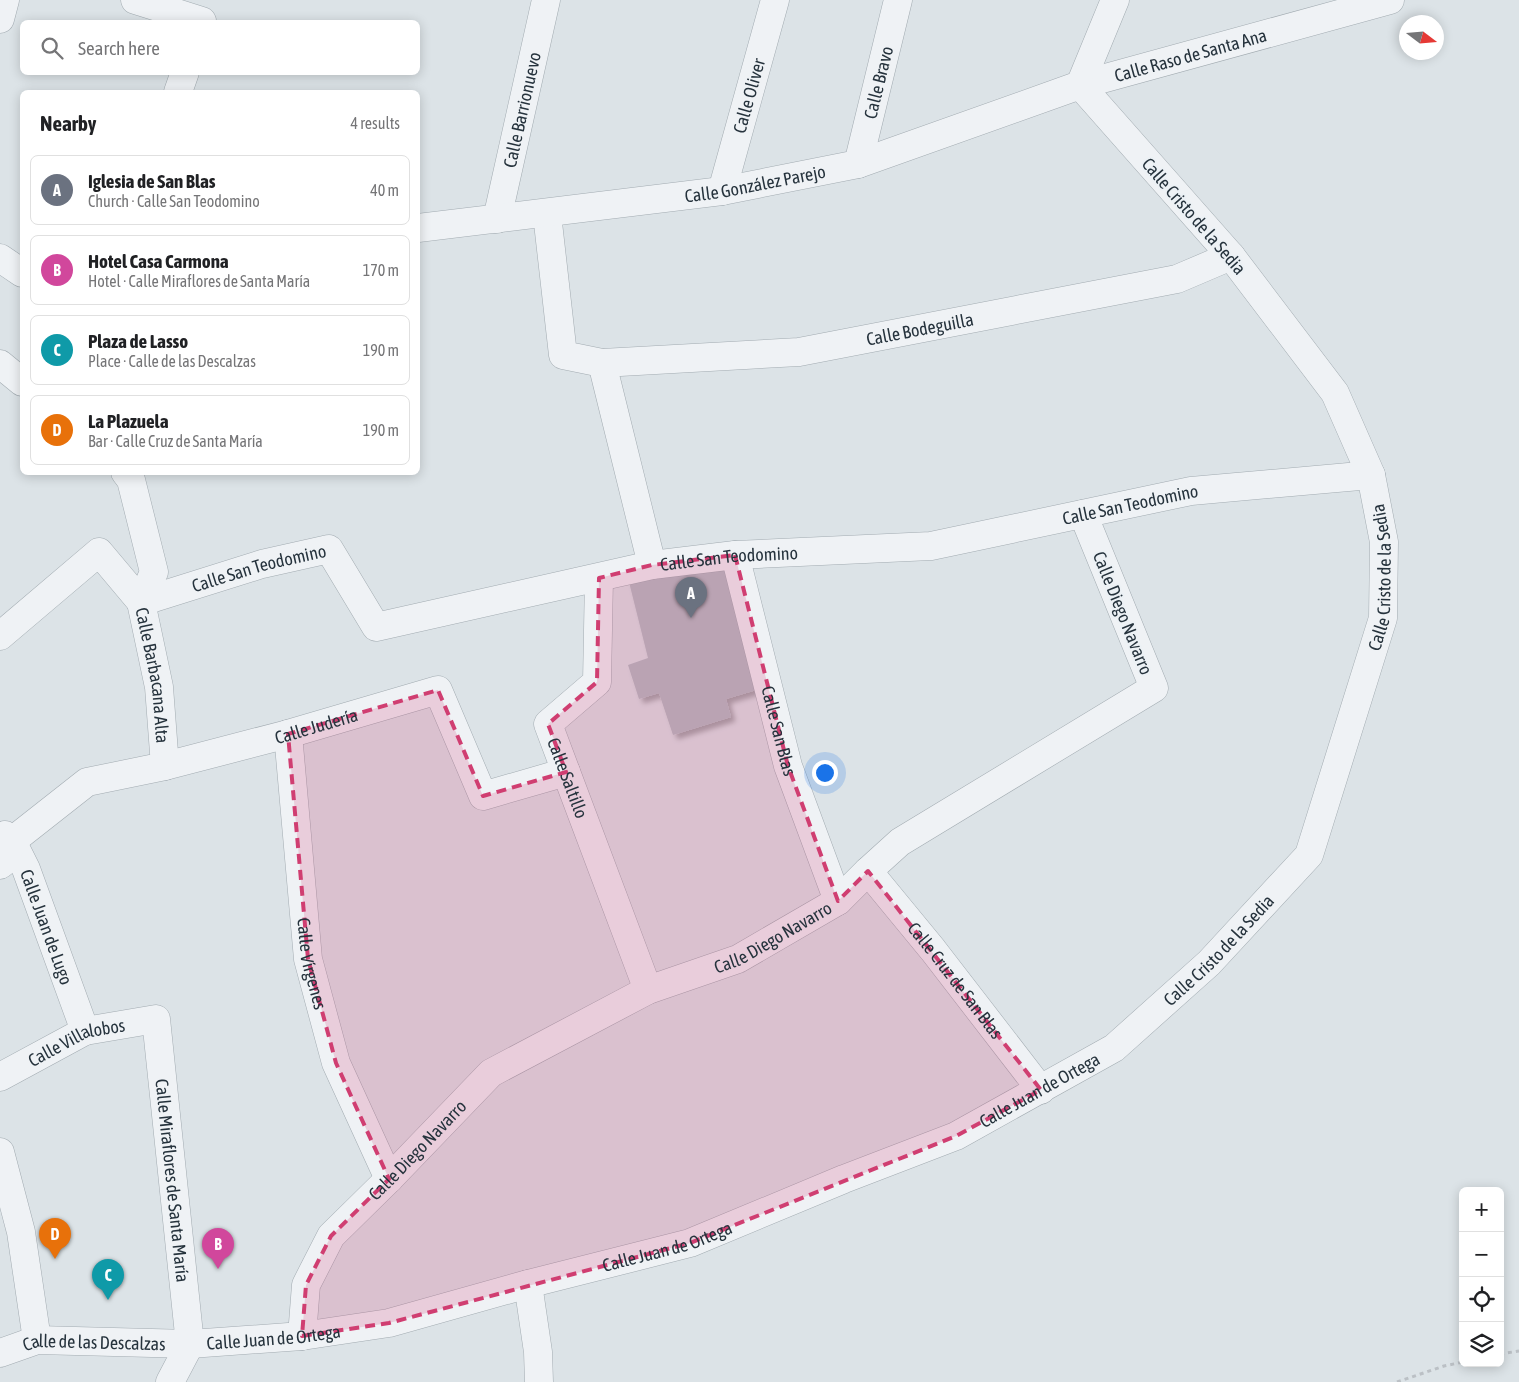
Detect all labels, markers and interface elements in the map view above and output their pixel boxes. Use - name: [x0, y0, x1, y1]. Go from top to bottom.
- north arrow: [1399, 15, 1444, 60]
- search box: [20, 20, 420, 75]
- street label: Calle Raso de Santa Ana: [1112, 24, 1269, 86]
- icon: search: [38, 34, 66, 62]
- text: Search here: [78, 37, 160, 59]
- street label: Calle Bravo: [859, 44, 897, 121]
- street label: Calle Barrionuevo: [498, 50, 545, 169]
- street label: Calle Oliver: [728, 55, 769, 135]
- text: Nearby: [40, 111, 96, 135]
- text: 4 results: [350, 114, 400, 132]
- street label: Calle Cristo de la Sedia: [1138, 153, 1250, 279]
- street label: Calle González Parejo: [683, 160, 827, 206]
- text: Iglesia de San Blas: [88, 170, 215, 192]
- text: A: [53, 181, 61, 199]
- text: 40 m: [370, 181, 399, 199]
- text: Church · Calle San Teodomino: [88, 192, 260, 210]
- text: Hotel Casa Carmona: [88, 250, 229, 272]
- text: B: [53, 261, 61, 279]
- text: 170 m: [363, 261, 399, 279]
- text: Hotel · Calle Miraflores de Santa María: [88, 272, 310, 290]
- street label: Calle Bodeguilla: [864, 308, 975, 349]
- text: Plaza de Lasso: [88, 330, 188, 352]
- text: C: [53, 341, 61, 359]
- text: 190 m: [363, 341, 399, 359]
- text: Place · Calle de las Descalzas: [88, 352, 256, 370]
- text: La Plazuela: [88, 410, 168, 432]
- text: D: [53, 421, 61, 439]
- text: 190 m: [363, 421, 399, 439]
- text: Bar · Calle Cruz de Santa María: [88, 432, 263, 450]
- street label: Calle San Teodomino: [1060, 480, 1199, 528]
- street label: Calle Cristo de la Sedia: [1363, 502, 1394, 653]
- street label: Calle San Teodomino: [189, 540, 328, 596]
- street label: Calle San Teodomino: [659, 542, 798, 574]
- street label: Calle Diego Navarro: [1089, 548, 1157, 678]
- pin: A: [675, 577, 707, 618]
- street label: Calle Barbacana Alta: [132, 605, 174, 744]
- street label: Calle San Blas: [758, 684, 801, 778]
- street label: Calle Judería: [272, 704, 360, 748]
- street label: Calle Saltillo: [544, 735, 593, 821]
- your location: [812, 760, 838, 786]
- street label: Calle Juan de Lugo: [16, 866, 78, 987]
- street label: Calle Cristo de la Sedia: [1159, 890, 1278, 1010]
- street label: Calle Diego Navarro: [711, 897, 835, 977]
- street label: Calle Vírgenes: [294, 917, 332, 1012]
- street label: Calle Cruz de San Blas: [904, 918, 1008, 1042]
- street label: Calle Villalobos: [24, 1014, 126, 1070]
- street label: Calle Juan de Ortega: [975, 1048, 1103, 1132]
- street label: Calle Miraflores de Santa María: [152, 1078, 194, 1283]
- street label: Calle Diego Navarro: [364, 1095, 470, 1204]
- map controls: [1459, 1187, 1504, 1367]
- button: +: [1459, 1187, 1504, 1232]
- street label: Calle Juan de Ortega: [600, 1216, 735, 1275]
- pin: D: [39, 1218, 71, 1259]
- pin: B: [202, 1228, 234, 1269]
- button: −: [1459, 1232, 1504, 1277]
- pin: C: [92, 1259, 124, 1300]
- button: locate: [1459, 1277, 1504, 1322]
- street label: Calle Juan de Ortega: [206, 1320, 342, 1353]
- button: layers: [1459, 1322, 1504, 1367]
- street label: Calle de las Descalzas: [19, 1330, 166, 1355]

